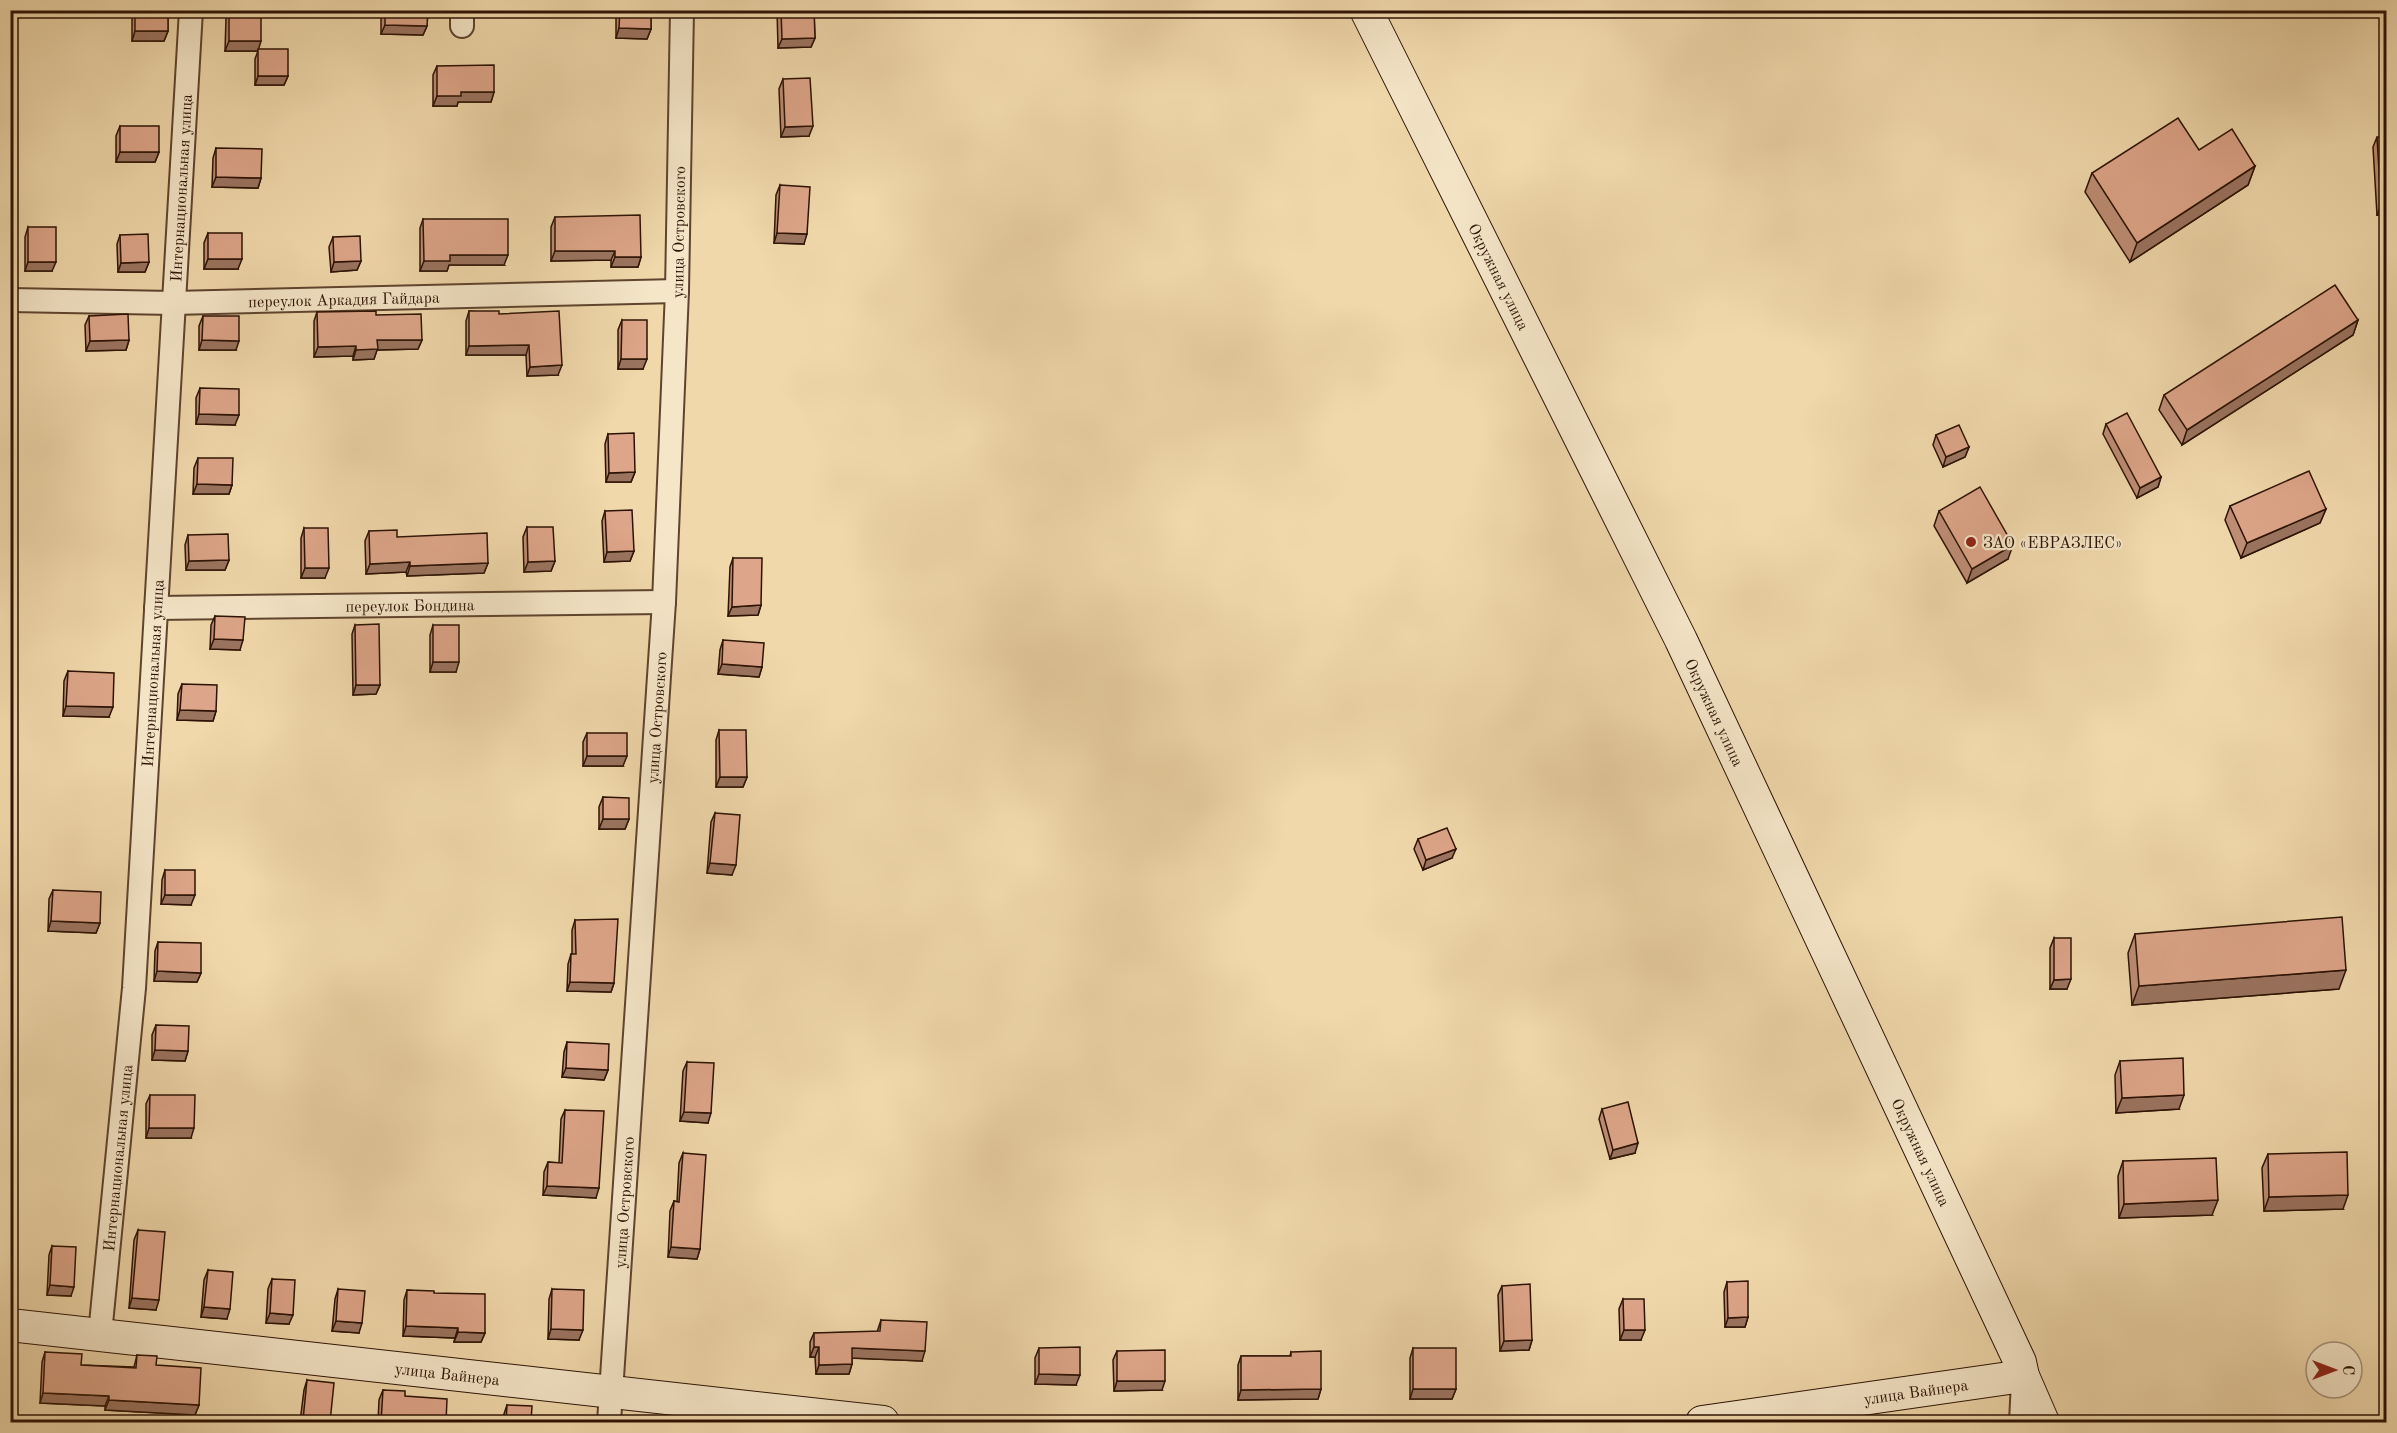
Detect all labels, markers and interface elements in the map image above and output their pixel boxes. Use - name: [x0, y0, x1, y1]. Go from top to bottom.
- street label: Интернациональная улица: [169, 94, 196, 283]
- street label: улица Островского: [671, 166, 689, 299]
- street label: Окружная улица: [1464, 221, 1531, 333]
- street label: переулок Аркадия Гайдара: [248, 291, 440, 311]
- marker: ЗАО «ЕВРАЗЛЕС»: [1964, 535, 1978, 549]
- place label: ЗАО «ЕВРАЗЛЕС»: [1983, 536, 2123, 552]
- street label: Интернациональная улица: [141, 579, 168, 768]
- street label: переулок Бондина: [345, 598, 475, 616]
- street label: улица Островского: [646, 651, 671, 784]
- street label: Окружная улица: [1681, 657, 1745, 769]
- street label: Интернациональная улица: [102, 1064, 136, 1252]
- street label: Окружная улица: [1887, 1096, 1952, 1209]
- street label: улица Островского: [613, 1136, 638, 1269]
- north arrow: [2304, 1340, 2364, 1400]
- street label: улица Вайнера: [394, 1362, 500, 1389]
- text: С: [2339, 1365, 2355, 1375]
- street label: улица Вайнера: [1863, 1378, 1969, 1409]

